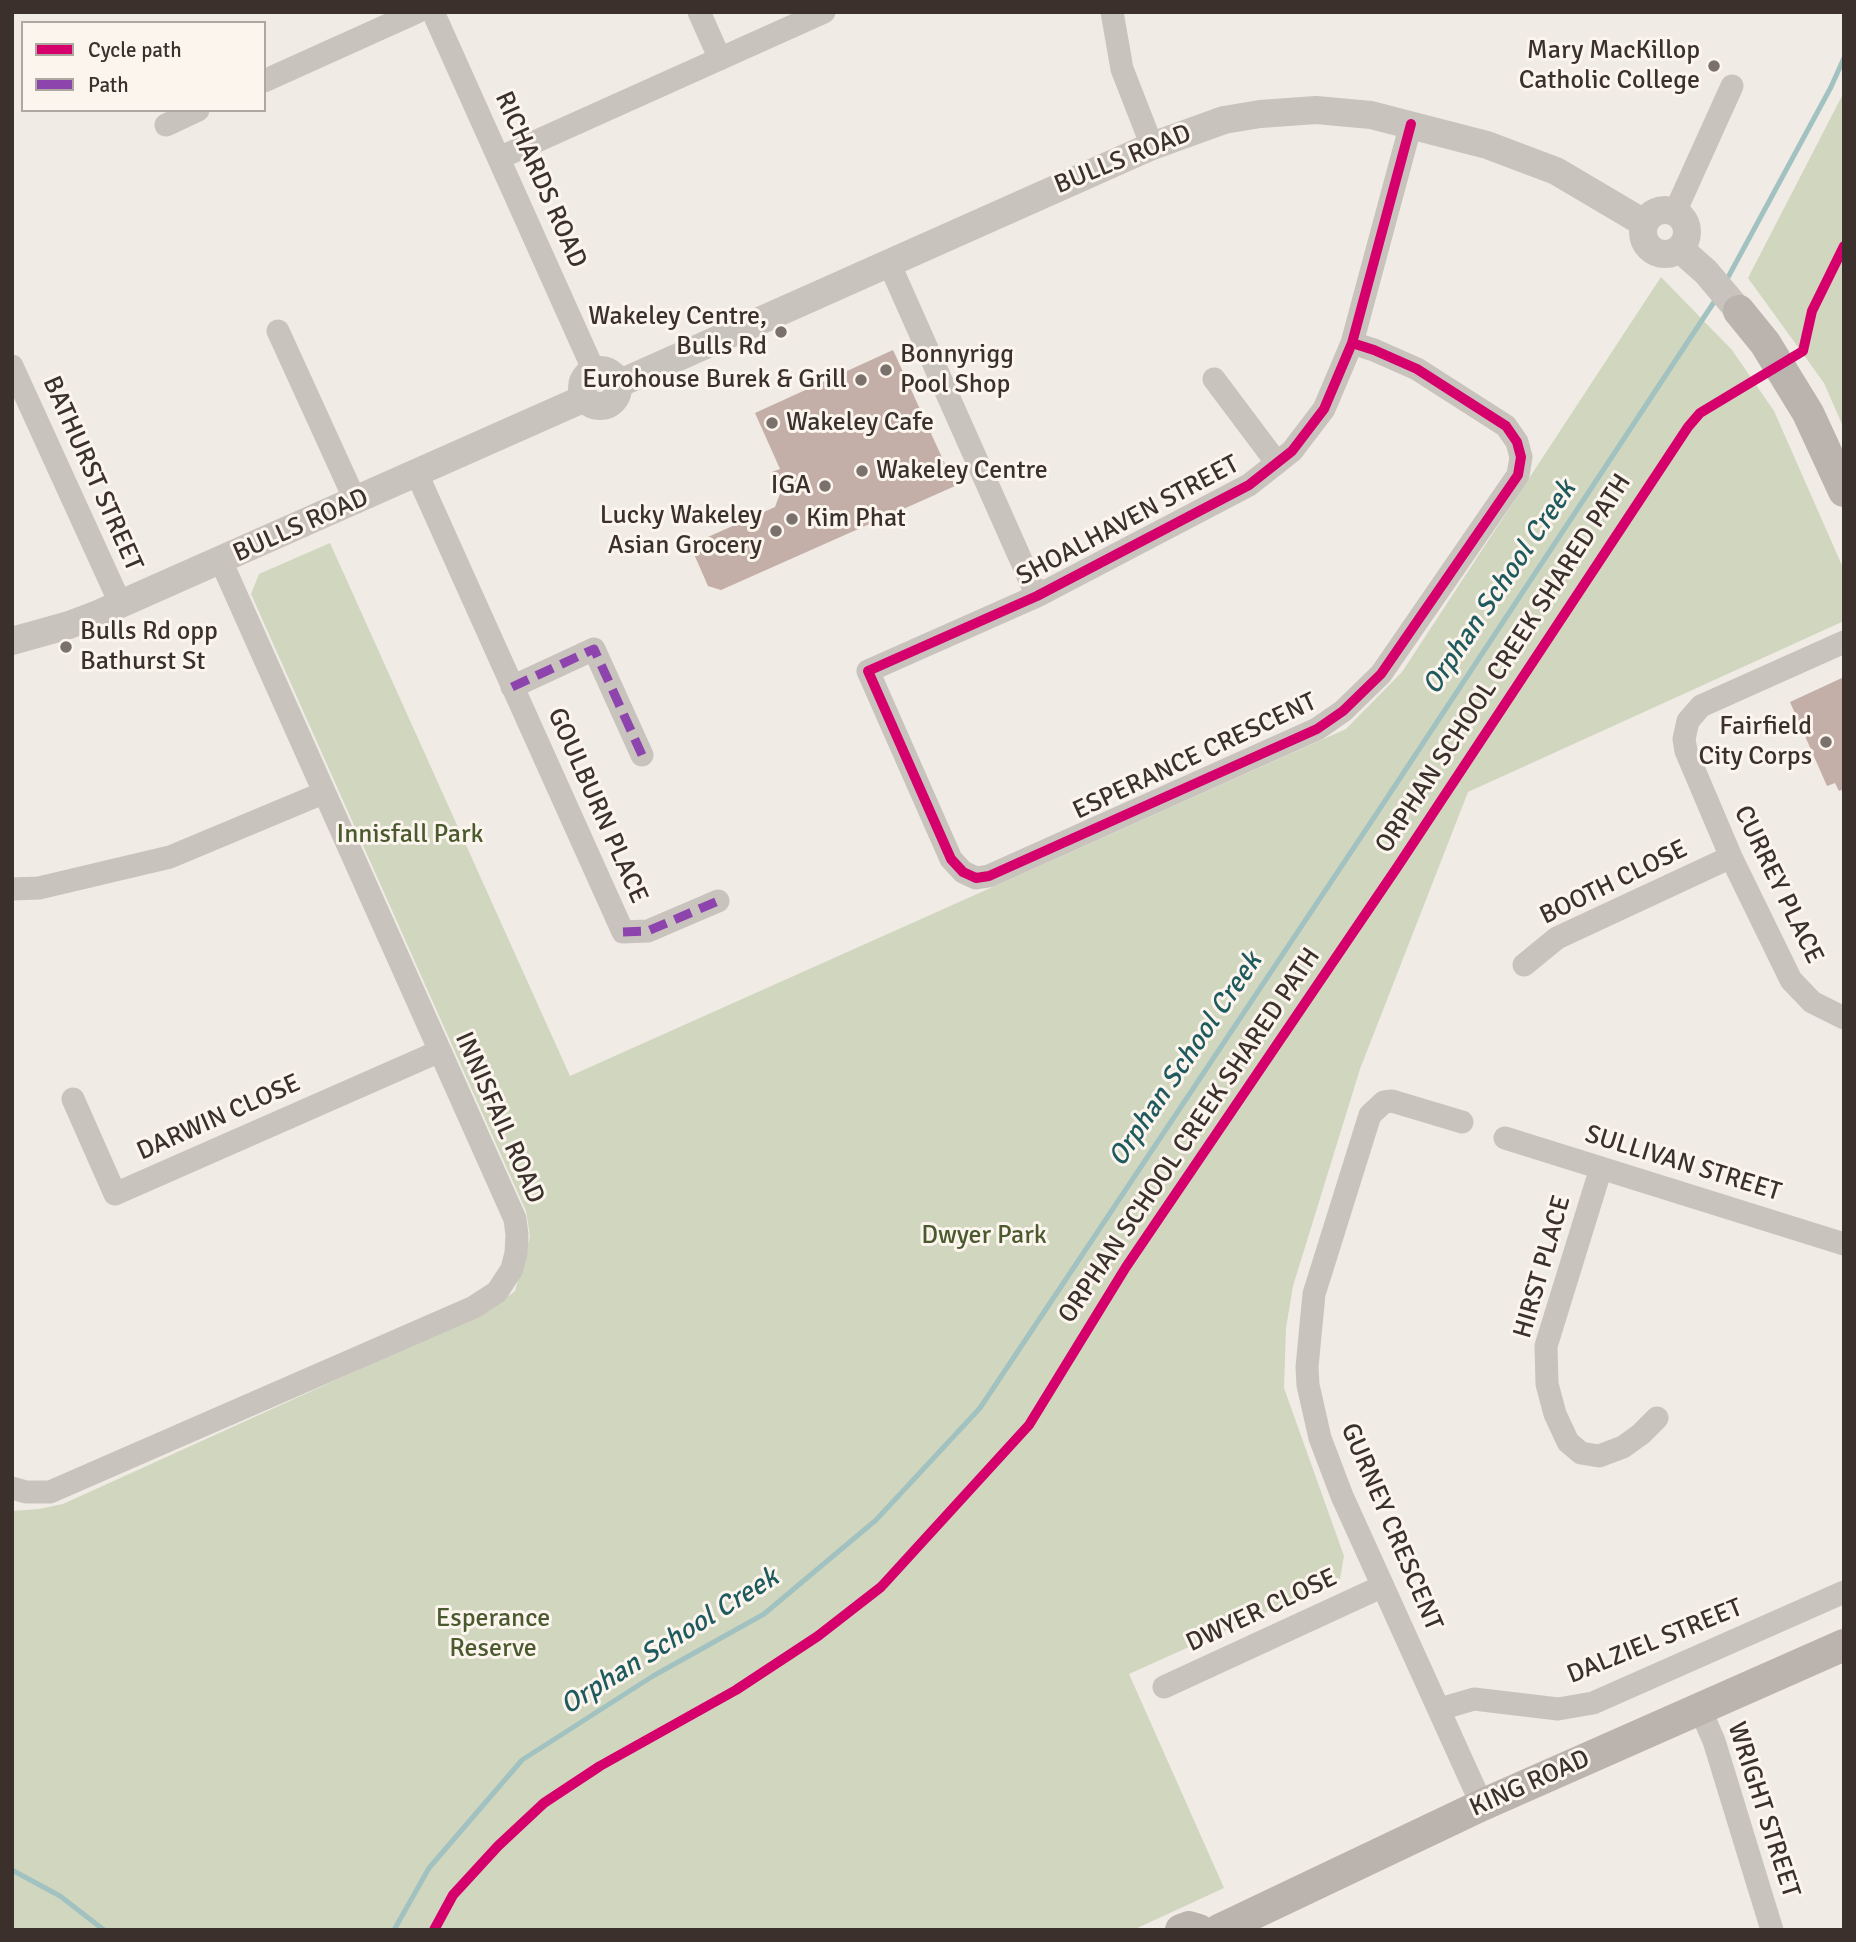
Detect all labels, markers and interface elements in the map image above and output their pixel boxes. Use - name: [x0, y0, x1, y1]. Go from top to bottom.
- legend: [21, 21, 266, 112]
- place label: Mary MacKillop Catholic College: [1519, 35, 1700, 96]
- text: Cycle path: [88, 37, 182, 63]
- marker: Mary MacKillop Catholic College: [1706, 58, 1722, 74]
- text: Path: [88, 72, 129, 98]
- street label: RICHARDS ROAD: [487, 87, 593, 273]
- street label: BULLS ROAD: [1050, 118, 1196, 202]
- place label: Wakeley Centre, Bulls Rd: [588, 301, 767, 362]
- marker: Wakeley Centre, Bulls Rd: [773, 324, 789, 340]
- place label: Bonnyrigg Pool Shop: [900, 339, 1014, 400]
- marker: Bonnyrigg Pool Shop: [878, 362, 894, 378]
- place label: Eurohouse Burek & Grill: [582, 364, 847, 396]
- street label: BATHURST STREET: [35, 372, 149, 576]
- marker: Eurohouse Burek & Grill: [853, 372, 869, 388]
- place label: Wakeley Cafe: [786, 407, 934, 439]
- marker: Wakeley Cafe: [764, 415, 780, 431]
- street label: SHOALHAVEN STREET: [1011, 449, 1245, 593]
- place label: Wakeley Centre: [876, 455, 1048, 487]
- marker: Wakeley Centre: [854, 463, 870, 479]
- street label: ORPHAN SCHOOL CREEK SHARED PATH: [1370, 469, 1638, 859]
- place label: IGA: [771, 470, 811, 502]
- water label: Orphan School Creek: [1416, 475, 1584, 701]
- marker: IGA: [817, 478, 833, 494]
- street label: BULLS ROAD: [229, 482, 373, 570]
- place label: Lucky Wakeley Asian Grocery: [600, 500, 762, 562]
- place label: Kim Phat: [806, 503, 906, 535]
- marker: Kim Phat: [784, 511, 800, 527]
- marker: Lucky Wakeley Asian Grocery: [768, 523, 784, 539]
- place label: Bulls Rd opp Bathurst St: [80, 616, 218, 678]
- marker: Bulls Rd opp Bathurst St: [58, 639, 74, 655]
- street label: ESPERANCE CRESCENT: [1068, 687, 1322, 827]
- street label: GOULBURN PLACE: [540, 703, 654, 909]
- place label: Fairfield City Corps: [1699, 711, 1812, 772]
- marker: Fairfield City Corps: [1818, 734, 1834, 750]
- street label: CURREY PLACE: [1726, 801, 1830, 969]
- park label: Innisfall Park: [337, 819, 483, 851]
- street label: BOOTH CLOSE: [1535, 834, 1693, 932]
- street label: ORPHAN SCHOOL CREEK SHARED PATH: [1052, 943, 1328, 1329]
- water label: Orphan School Creek: [1102, 947, 1270, 1173]
- street label: INNISFAIL ROAD: [447, 1027, 551, 1209]
- street label: DARWIN CLOSE: [132, 1068, 306, 1168]
- street label: SULLIVAN STREET: [1581, 1119, 1785, 1209]
- street label: HIRST PLACE: [1508, 1192, 1578, 1342]
- park label: Dwyer Park: [921, 1220, 1047, 1252]
- street label: GURNEY CRESCENT: [1333, 1419, 1449, 1635]
- water label: Orphan School Creek: [555, 1561, 785, 1723]
- street label: DWYER CLOSE: [1182, 1562, 1342, 1660]
- street label: DALZIEL STREET: [1563, 1593, 1747, 1691]
- park label: Esperance Reserve: [436, 1603, 550, 1664]
- street label: WRIGHT STREET: [1720, 1718, 1806, 1902]
- street label: KING ROAD: [1465, 1744, 1595, 1824]

